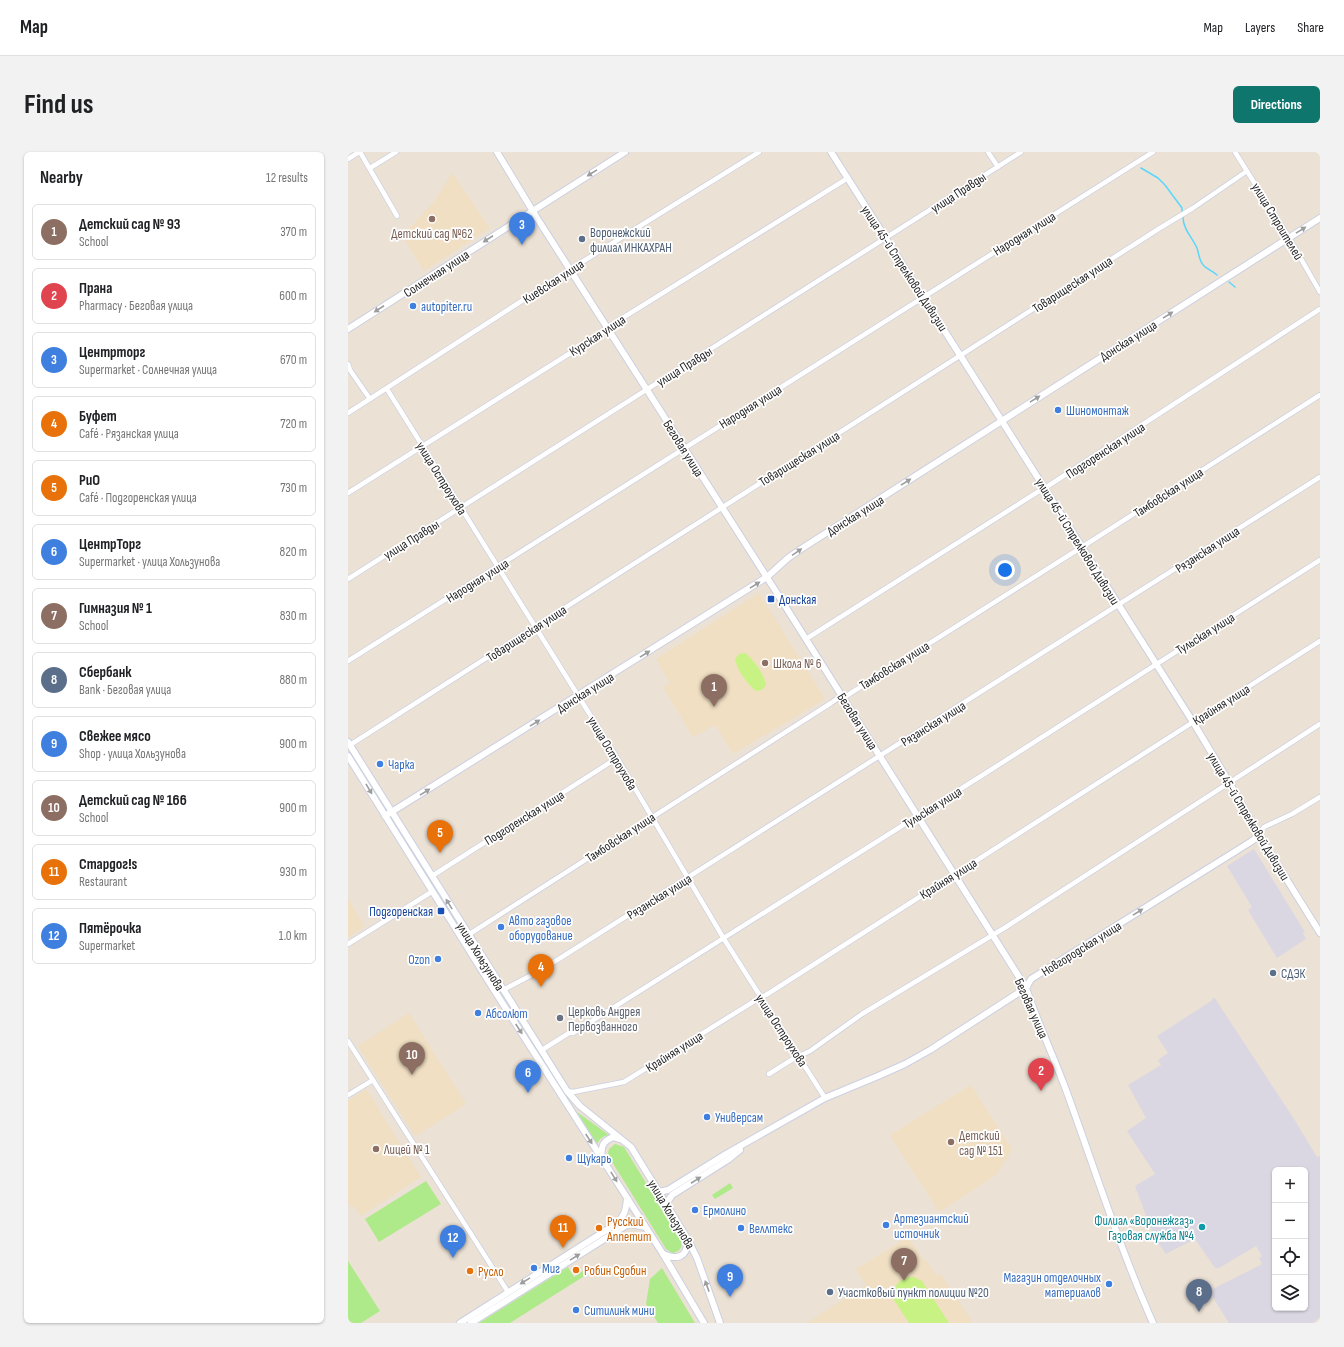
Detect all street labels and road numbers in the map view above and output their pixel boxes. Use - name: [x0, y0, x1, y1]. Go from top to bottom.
- street label: улица Правды: [928, 169, 989, 217]
- street label: улица Строителей: [1248, 180, 1306, 263]
- street label: улица 45-й Стрелковой Дивизии: [858, 203, 951, 334]
- street label: Народная улица: [990, 208, 1059, 259]
- street label: Солнечная улица: [401, 247, 472, 301]
- street label: Товарищеская улица: [1030, 253, 1116, 317]
- street label: Киевская улица: [520, 256, 587, 307]
- street label: Курская улица: [567, 312, 629, 360]
- street label: Донская улица: [1097, 317, 1160, 365]
- street label: улица Правды: [654, 343, 715, 390]
- street label: Народная улица: [716, 381, 785, 432]
- street label: Беговая улица: [659, 417, 707, 480]
- street label: Подгоренская улица: [1063, 419, 1148, 482]
- street label: Товарищеская улица: [756, 428, 843, 490]
- street label: улица Остроухова: [412, 439, 470, 518]
- street label: Тамбовская улица: [1131, 464, 1206, 521]
- street label: улица 45-й Стрелковой Дивизии: [1032, 475, 1123, 608]
- street label: Донская улица: [824, 492, 887, 540]
- street label: улица Правды: [381, 516, 442, 563]
- street label: Рязанская улица: [1172, 523, 1243, 576]
- street label: Народная улица: [443, 555, 512, 606]
- street label: Товарищеская улица: [484, 602, 570, 666]
- street label: Тульская улица: [1173, 609, 1238, 658]
- street label: Тамбовская улица: [857, 638, 933, 694]
- street label: Донская улица: [554, 669, 617, 717]
- street label: Крайняя улица: [1190, 681, 1253, 729]
- street label: Беговая улица: [833, 690, 881, 753]
- street label: Рязанская улица: [898, 698, 969, 750]
- street label: улица Остроухова: [584, 714, 640, 793]
- street label: улица 45-й Стрелковой Дивизии: [1204, 750, 1293, 883]
- street label: Тульская улица: [900, 783, 965, 832]
- street label: Подгоренская улица: [482, 787, 567, 849]
- street label: Тамбовская улица: [583, 809, 658, 866]
- street label: Крайняя улица: [917, 855, 980, 903]
- street label: Рязанская улица: [624, 871, 695, 923]
- street label: Новгородская улица: [1039, 918, 1125, 980]
- street label: улица Хользунова: [453, 919, 508, 994]
- street label: Беговая улица: [1011, 976, 1051, 1041]
- street label: улица Остроухова: [752, 991, 811, 1070]
- street label: Крайняя улица: [643, 1028, 706, 1076]
- street label: улица Хользунова: [644, 1177, 698, 1252]

